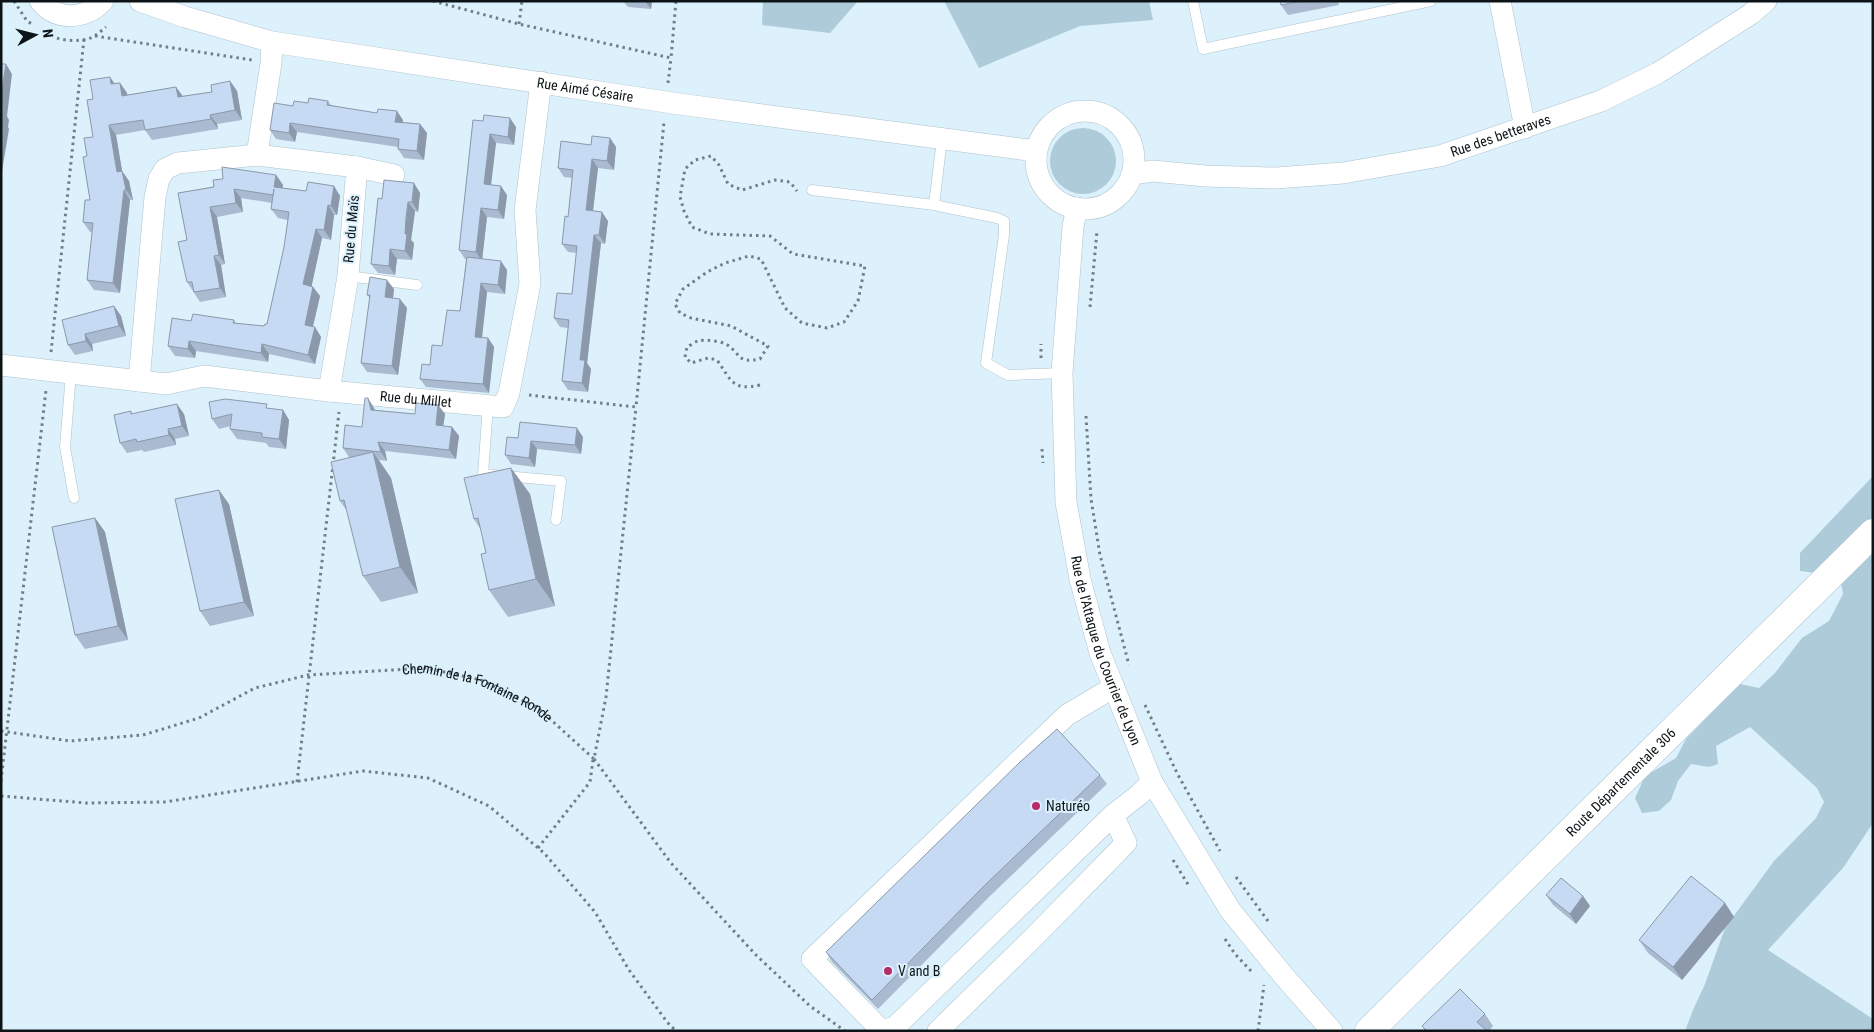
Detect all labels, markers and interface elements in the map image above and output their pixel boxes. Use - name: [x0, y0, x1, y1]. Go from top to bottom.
- north arrow: [10, 10, 60, 60]
- text: N: [39, 28, 56, 39]
- street label: Rue Aimé Césaire: [536, 74, 635, 105]
- street label: Rue des betteraves: [1448, 111, 1553, 160]
- street label: Rue du Maïs: [340, 194, 362, 264]
- street label: Rue du Millet: [379, 388, 452, 410]
- street label: Rue de l'Attaque du Courrier de Lyon: [1068, 554, 1144, 747]
- street label: Chemin de la Fontaine Ronde: [401, 660, 556, 726]
- street label: Route Départementale 306: [1563, 725, 1679, 840]
- place label: Naturéo: [1046, 798, 1090, 814]
- marker: Naturéo: [1030, 800, 1042, 812]
- place label: V and B: [898, 963, 940, 979]
- marker: V and B: [882, 965, 894, 977]

